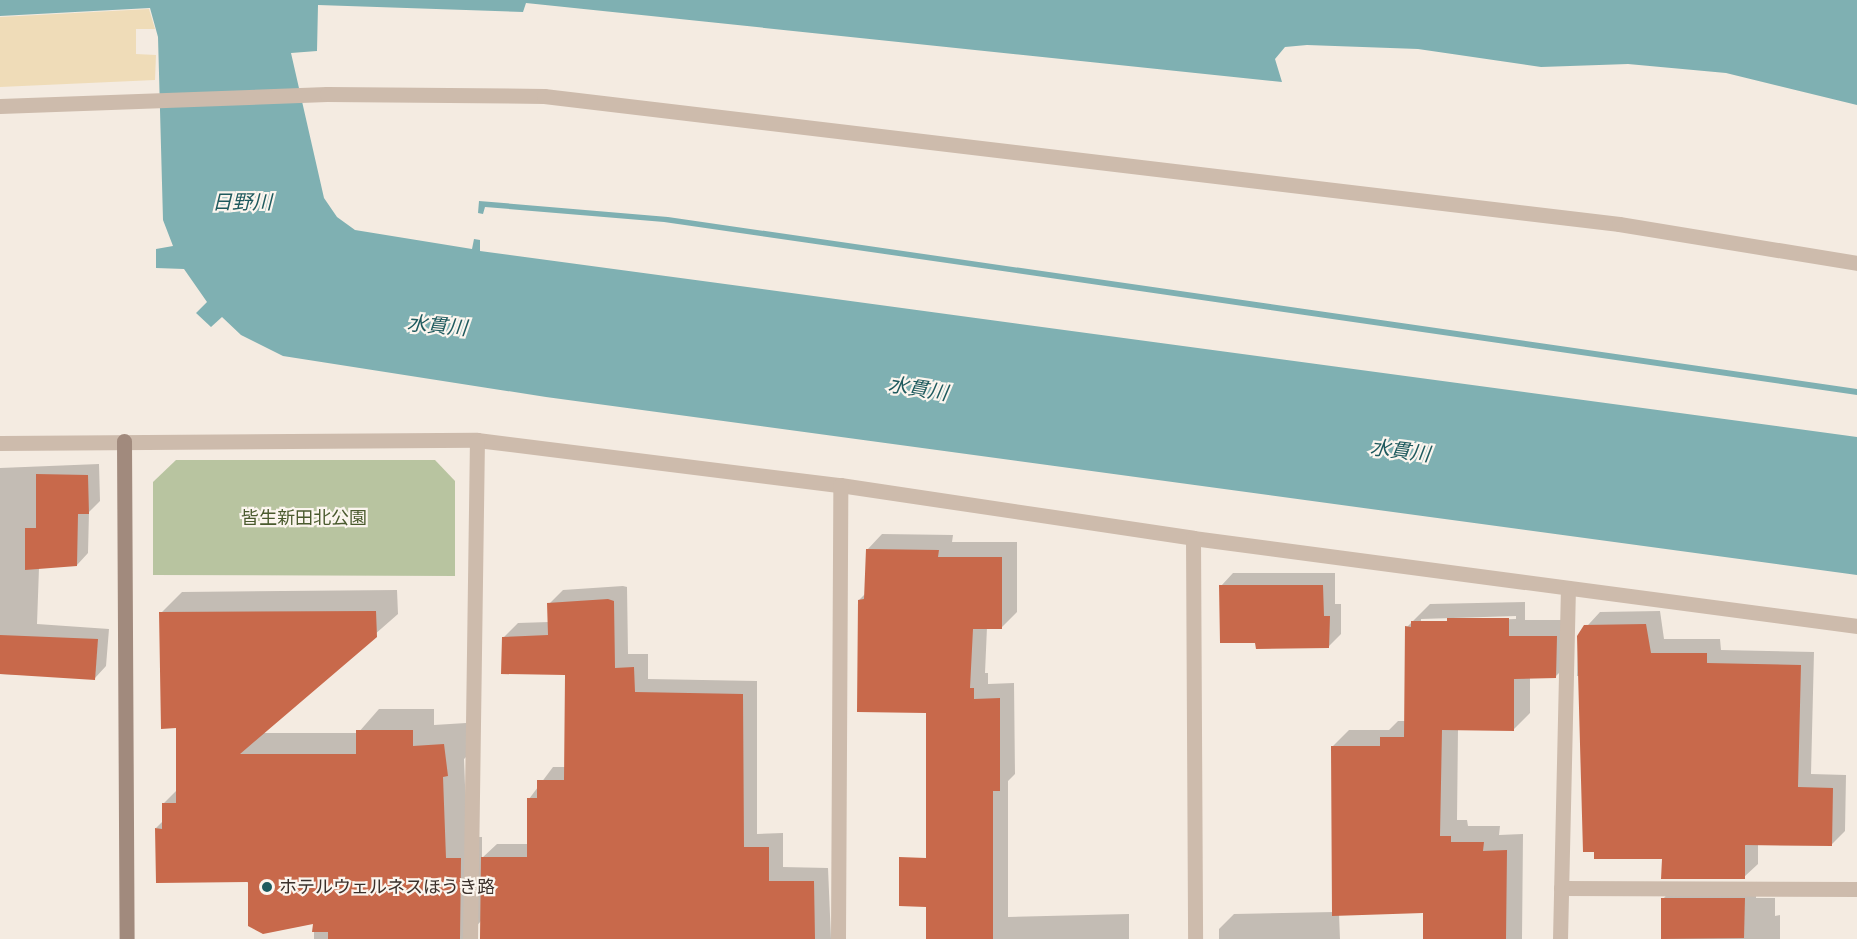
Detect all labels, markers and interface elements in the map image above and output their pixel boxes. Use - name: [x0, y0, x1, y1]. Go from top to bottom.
- water label: 日野川: [212, 190, 272, 214]
- water label: 水貫川: [406, 311, 468, 341]
- water label: 水貫川: [886, 372, 950, 406]
- water label: 水貫川: [1369, 435, 1431, 467]
- park label: 皆生新田北公園: [241, 507, 367, 529]
- place label: ホテルウェルネスほうき路: [279, 876, 495, 898]
- marker: ホテルウェルネスほうき路: [260, 880, 274, 894]

